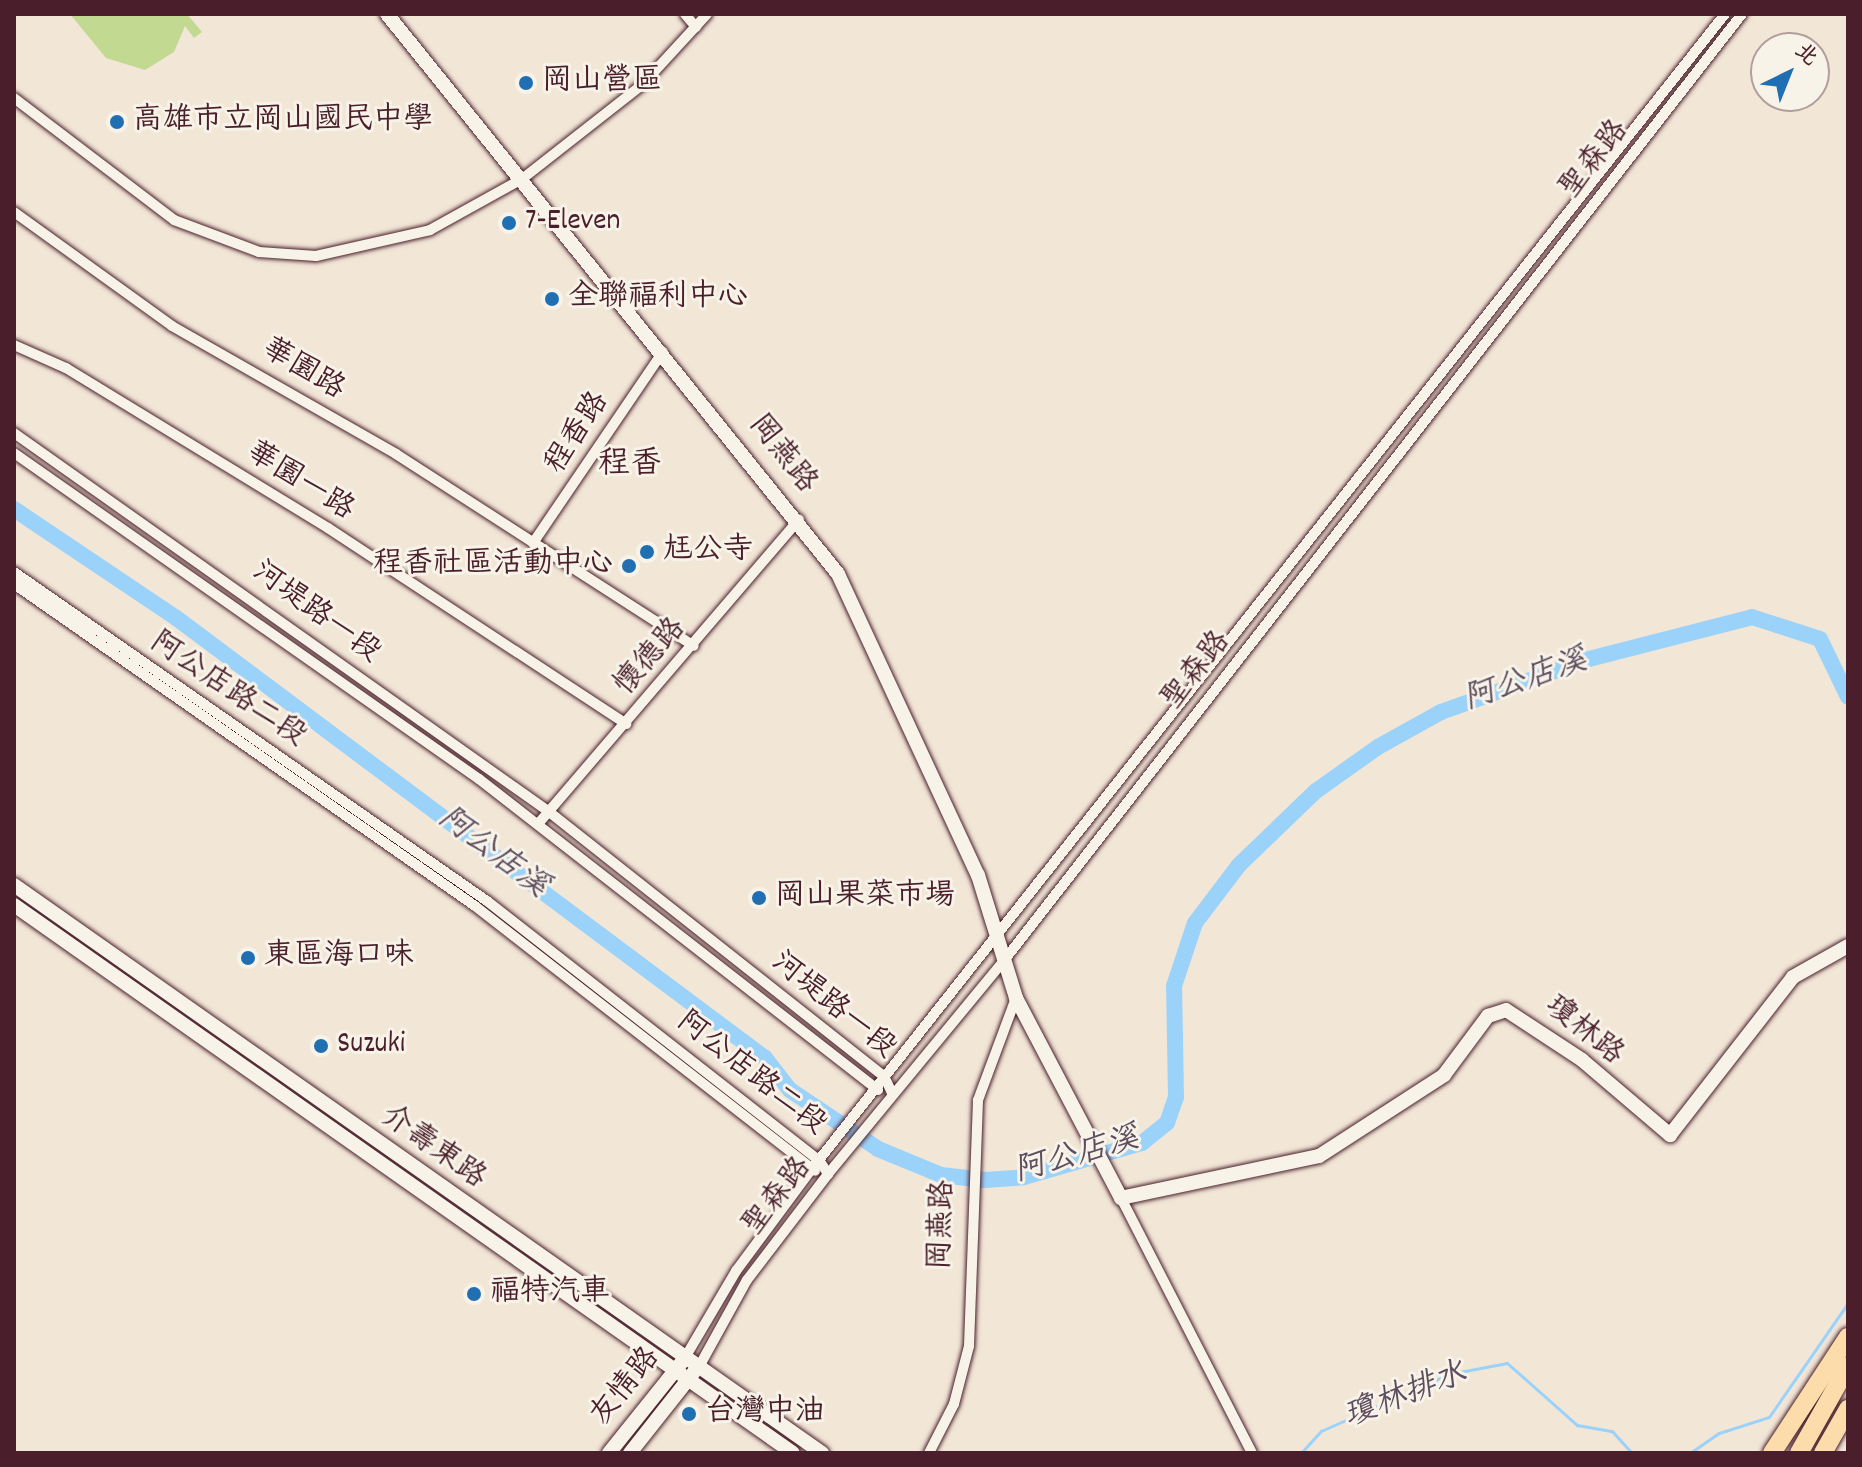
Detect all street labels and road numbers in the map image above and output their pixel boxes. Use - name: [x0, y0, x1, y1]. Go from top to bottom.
- street label: 聖森路: [1554, 114, 1638, 208]
- street label: 華園路: [254, 332, 350, 410]
- street label: 程香路: [539, 386, 619, 482]
- street label: 岡燕路: [739, 408, 823, 502]
- street label: 華園一路: [239, 436, 359, 530]
- street label: 河堤路一段: [244, 555, 386, 673]
- street label: 懷德路: [609, 612, 695, 704]
- street label: 聖森路: [1156, 625, 1240, 719]
- street label: 阿公店路二段: [142, 626, 312, 756]
- street label: 河堤路一段: [762, 946, 902, 1068]
- street label: 瓊林路: [1537, 990, 1629, 1074]
- street label: 阿公店路二段: [668, 1005, 832, 1145]
- street label: 介壽東路: [373, 1100, 491, 1198]
- street label: 聖森路: [737, 1151, 821, 1245]
- street label: 岡燕路: [924, 1179, 964, 1271]
- street label: 友情路: [585, 1342, 669, 1434]

